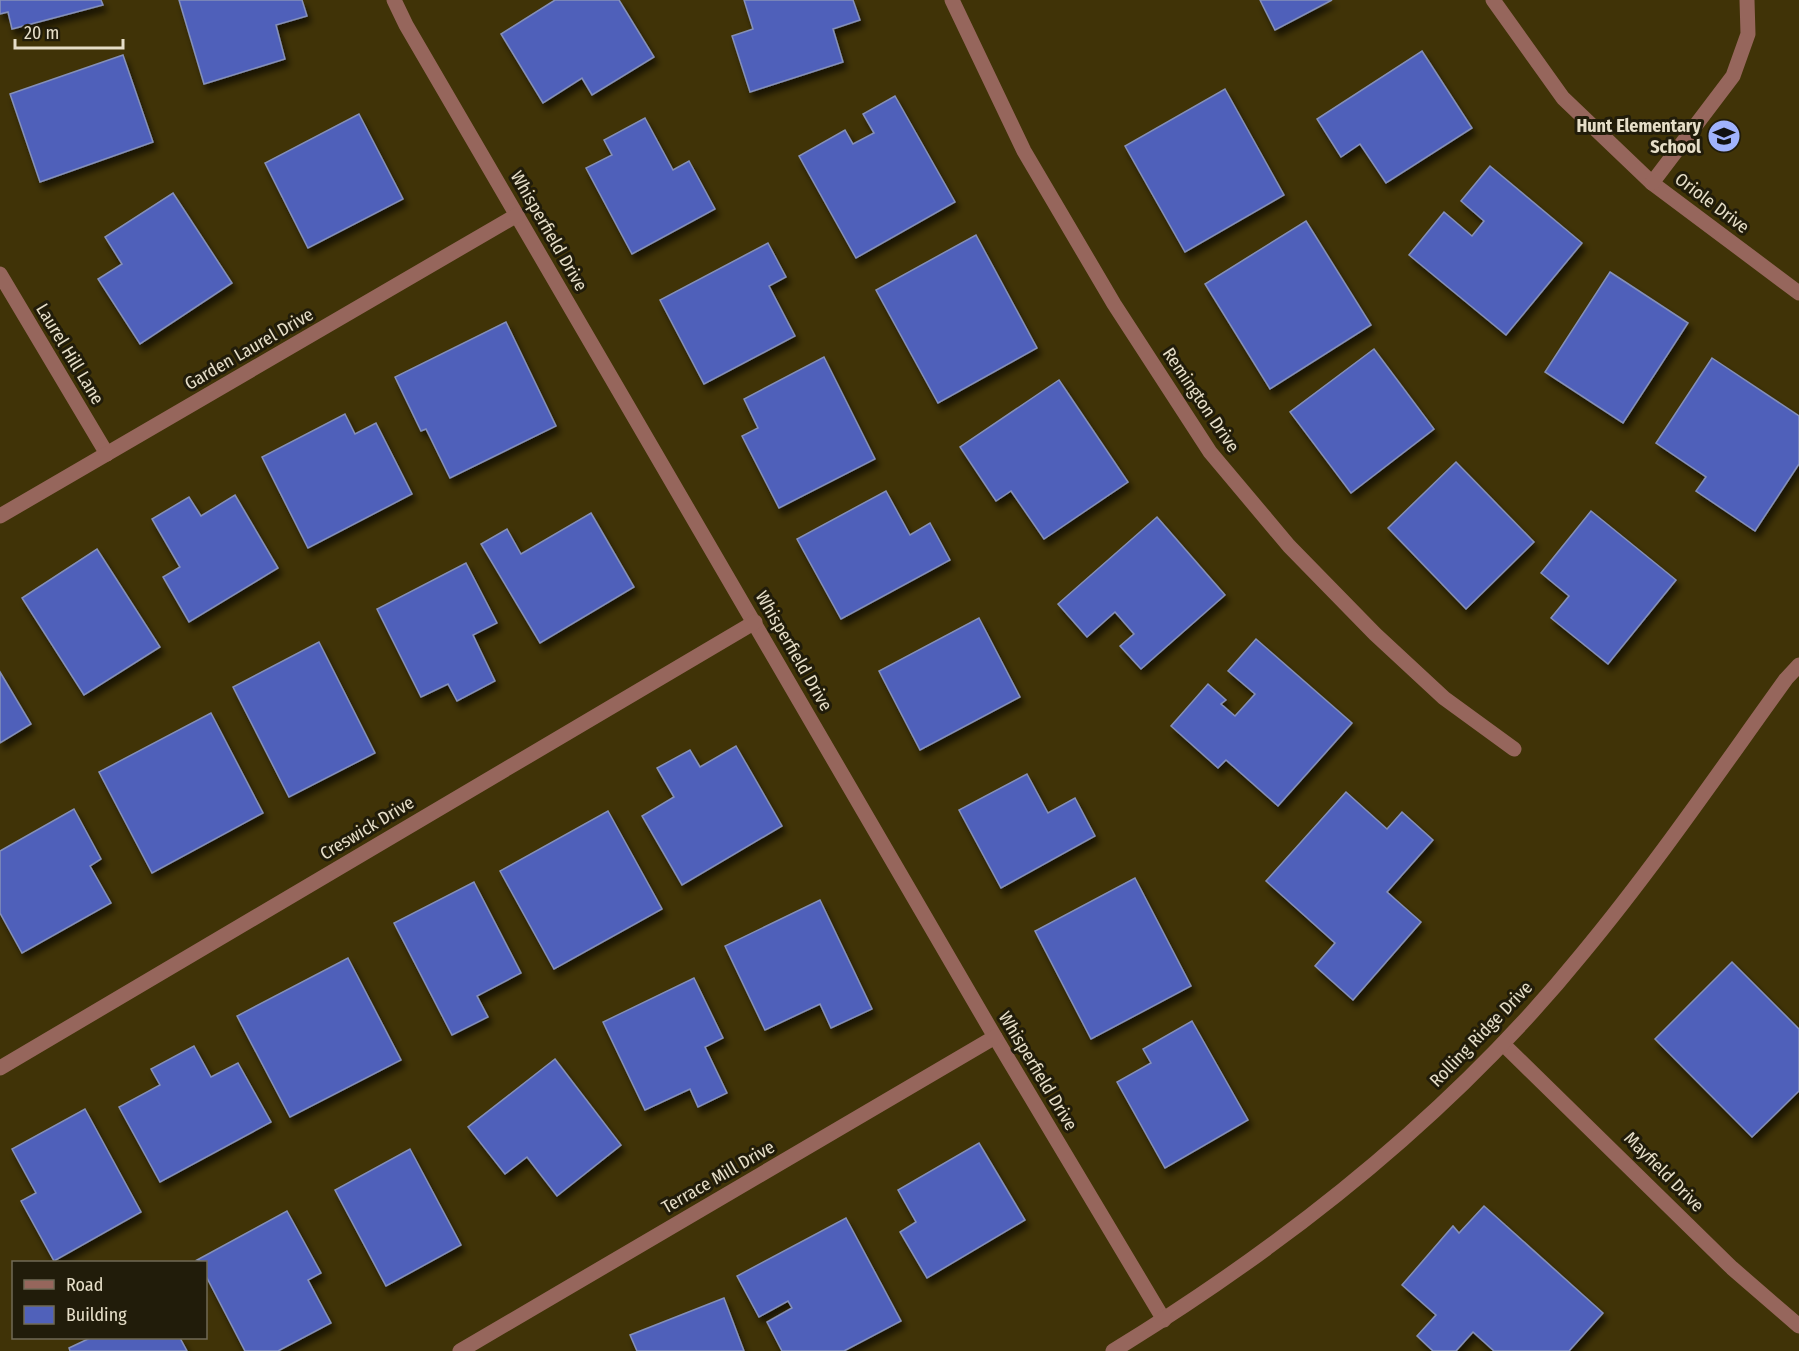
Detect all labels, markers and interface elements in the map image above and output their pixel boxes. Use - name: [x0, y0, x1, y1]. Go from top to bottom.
- scale bar: [15, 12, 123, 50]
- text: 20 m: [24, 22, 59, 44]
- place label: Hunt Elementary School: [1576, 115, 1701, 158]
- school or university icon: Hunt Elementary School: [1706, 118, 1742, 154]
- street label: Whisperfield Drive: [506, 167, 592, 295]
- street label: Oriole Drive: [1670, 168, 1754, 238]
- street label: Laurel Hill Lane: [31, 299, 109, 409]
- street label: Garden Laurel Drive: [181, 303, 317, 395]
- street label: Remington Drive: [1158, 343, 1244, 457]
- street label: Whisperfield Drive: [751, 587, 837, 715]
- street label: Creswick Drive: [316, 791, 418, 865]
- street label: Rolling Ridge Drive: [1425, 976, 1537, 1092]
- street label: Whisperfield Drive: [994, 1008, 1082, 1135]
- street label: Mayfield Drive: [1619, 1127, 1709, 1217]
- street label: Terrace Mill Drive: [658, 1136, 778, 1218]
- legend: [12, 1261, 207, 1339]
- text: Road: [66, 1274, 103, 1296]
- text: Building: [66, 1304, 127, 1326]

